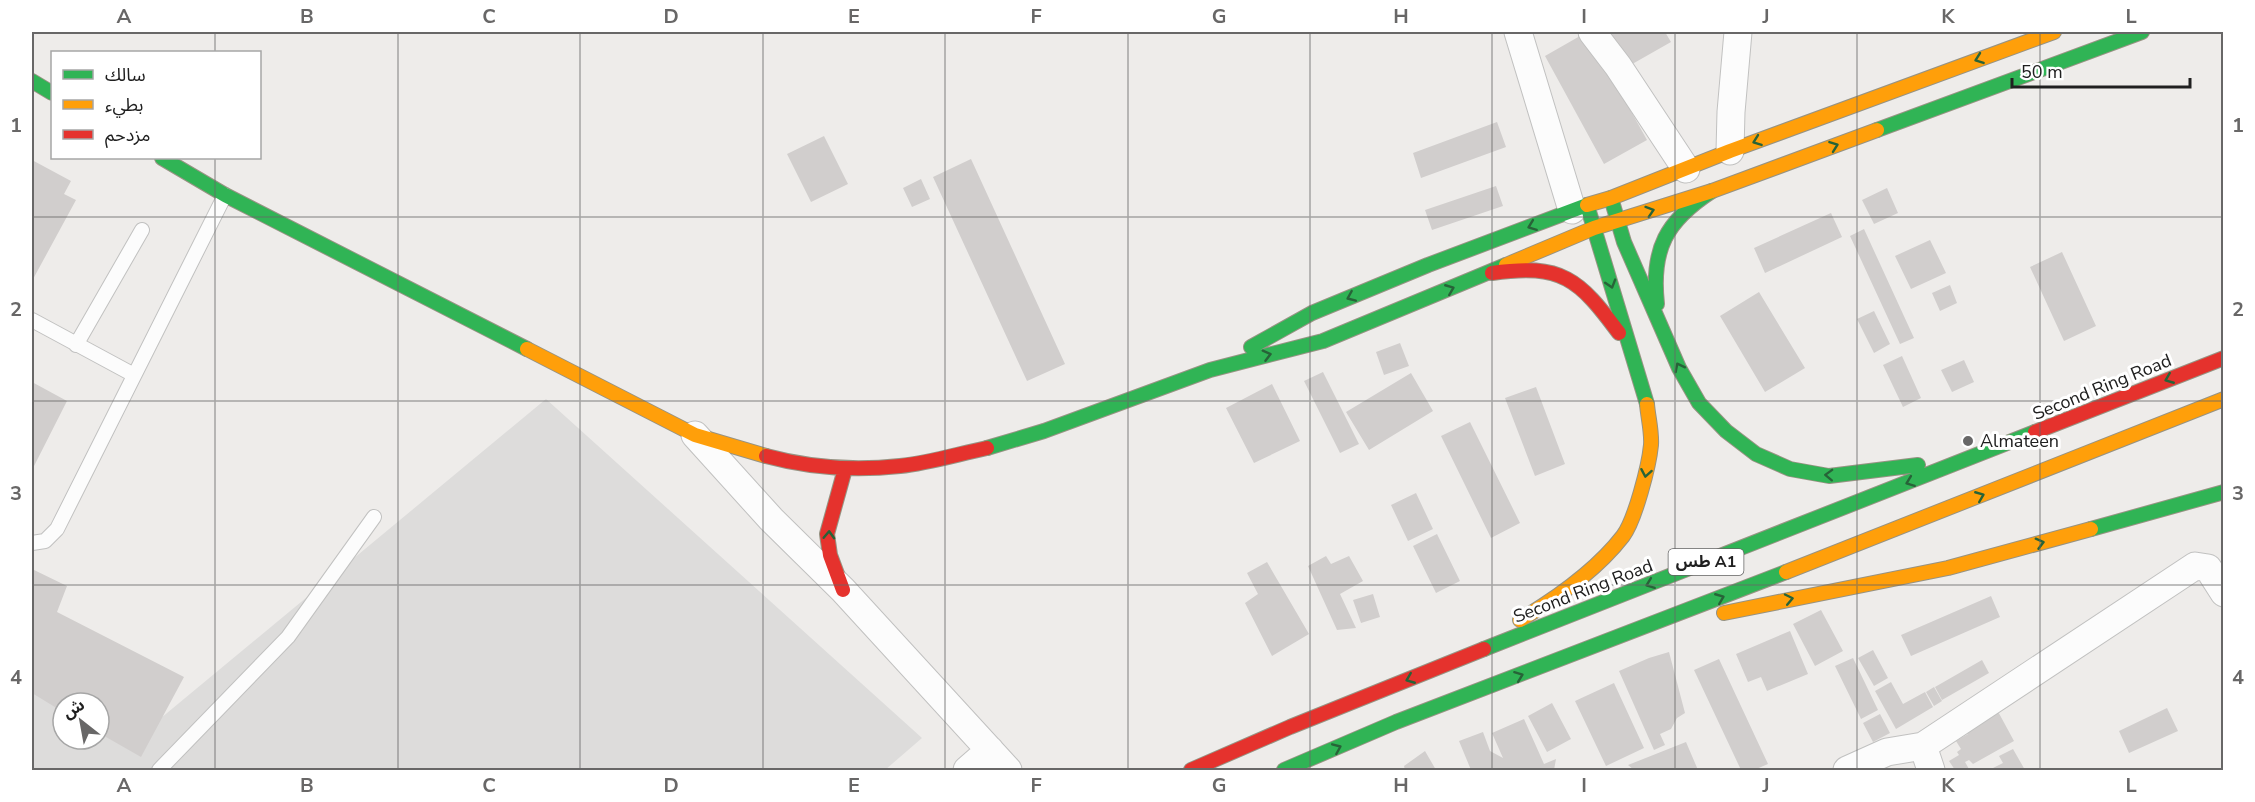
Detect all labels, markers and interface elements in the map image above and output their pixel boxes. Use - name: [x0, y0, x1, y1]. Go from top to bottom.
- text: A: [117, 3, 132, 30]
- text: B: [300, 3, 314, 30]
- text: C: [482, 3, 496, 30]
- text: D: [663, 3, 679, 30]
- text: E: [848, 3, 860, 30]
- text: F: [1030, 3, 1042, 30]
- text: G: [1212, 3, 1226, 30]
- text: H: [1393, 3, 1409, 30]
- text: I: [1581, 3, 1587, 30]
- text: J: [1761, 3, 1770, 30]
- text: K: [1941, 3, 1955, 30]
- text: L: [2125, 3, 2137, 30]
- legend: [51, 51, 261, 159]
- scale bar: [2012, 51, 2190, 89]
- one-way arrow: [1974, 52, 1985, 64]
- text: 50 m: [2021, 60, 2063, 84]
- text: سالك: [105, 63, 146, 87]
- text: بطيء: [105, 93, 143, 118]
- text: 1: [10, 112, 22, 139]
- text: 1: [2232, 112, 2244, 139]
- text: مزدحم: [105, 123, 150, 148]
- one-way arrow: [1752, 134, 1763, 146]
- one-way arrow: [1828, 140, 1839, 153]
- one-way arrow: [1644, 206, 1655, 218]
- one-way arrow: [1527, 218, 1538, 231]
- one-way arrow: [1604, 278, 1616, 289]
- one-way arrow: [1444, 284, 1455, 297]
- one-way arrow: [1346, 290, 1357, 302]
- text: 2: [10, 296, 22, 323]
- text: 2: [2232, 296, 2244, 323]
- street label: Second Ring Road: [2029, 348, 2175, 426]
- one-way arrow: [1262, 350, 1272, 363]
- one-way arrow: [1675, 362, 1686, 373]
- one-way arrow: [2164, 372, 2175, 385]
- place label: Almateen: [1980, 429, 2059, 453]
- marker: Almateen: [1961, 434, 1975, 448]
- one-way arrow: [1640, 468, 1653, 478]
- one-way arrow: [1825, 468, 1834, 481]
- one-way arrow: [1905, 475, 1916, 487]
- text: 3: [10, 480, 22, 507]
- text: 3: [2232, 480, 2244, 507]
- one-way arrow: [1974, 490, 1984, 503]
- one-way arrow: [822, 530, 835, 539]
- one-way arrow: [2035, 537, 2045, 550]
- road number: طس A1: [1668, 549, 1744, 575]
- street label: Second Ring Road: [1510, 553, 1656, 629]
- one-way arrow: [1645, 577, 1656, 589]
- one-way arrow: [1714, 593, 1725, 605]
- one-way arrow: [1783, 594, 1793, 607]
- text: 4: [10, 664, 22, 691]
- text: 4: [2232, 664, 2244, 691]
- one-way arrow: [1512, 671, 1523, 683]
- one-way arrow: [1405, 672, 1416, 684]
- north arrow: [51, 691, 111, 751]
- text: ش: [59, 694, 89, 724]
- one-way arrow: [1331, 743, 1342, 755]
- text: A: [117, 772, 132, 799]
- text: B: [300, 772, 314, 799]
- text: C: [482, 772, 496, 799]
- text: D: [663, 772, 679, 799]
- text: E: [848, 772, 860, 799]
- text: F: [1030, 772, 1042, 799]
- text: G: [1212, 772, 1226, 799]
- text: H: [1393, 772, 1409, 799]
- text: I: [1581, 772, 1587, 799]
- text: J: [1761, 772, 1770, 799]
- text: K: [1941, 772, 1955, 799]
- text: L: [2125, 772, 2137, 799]

